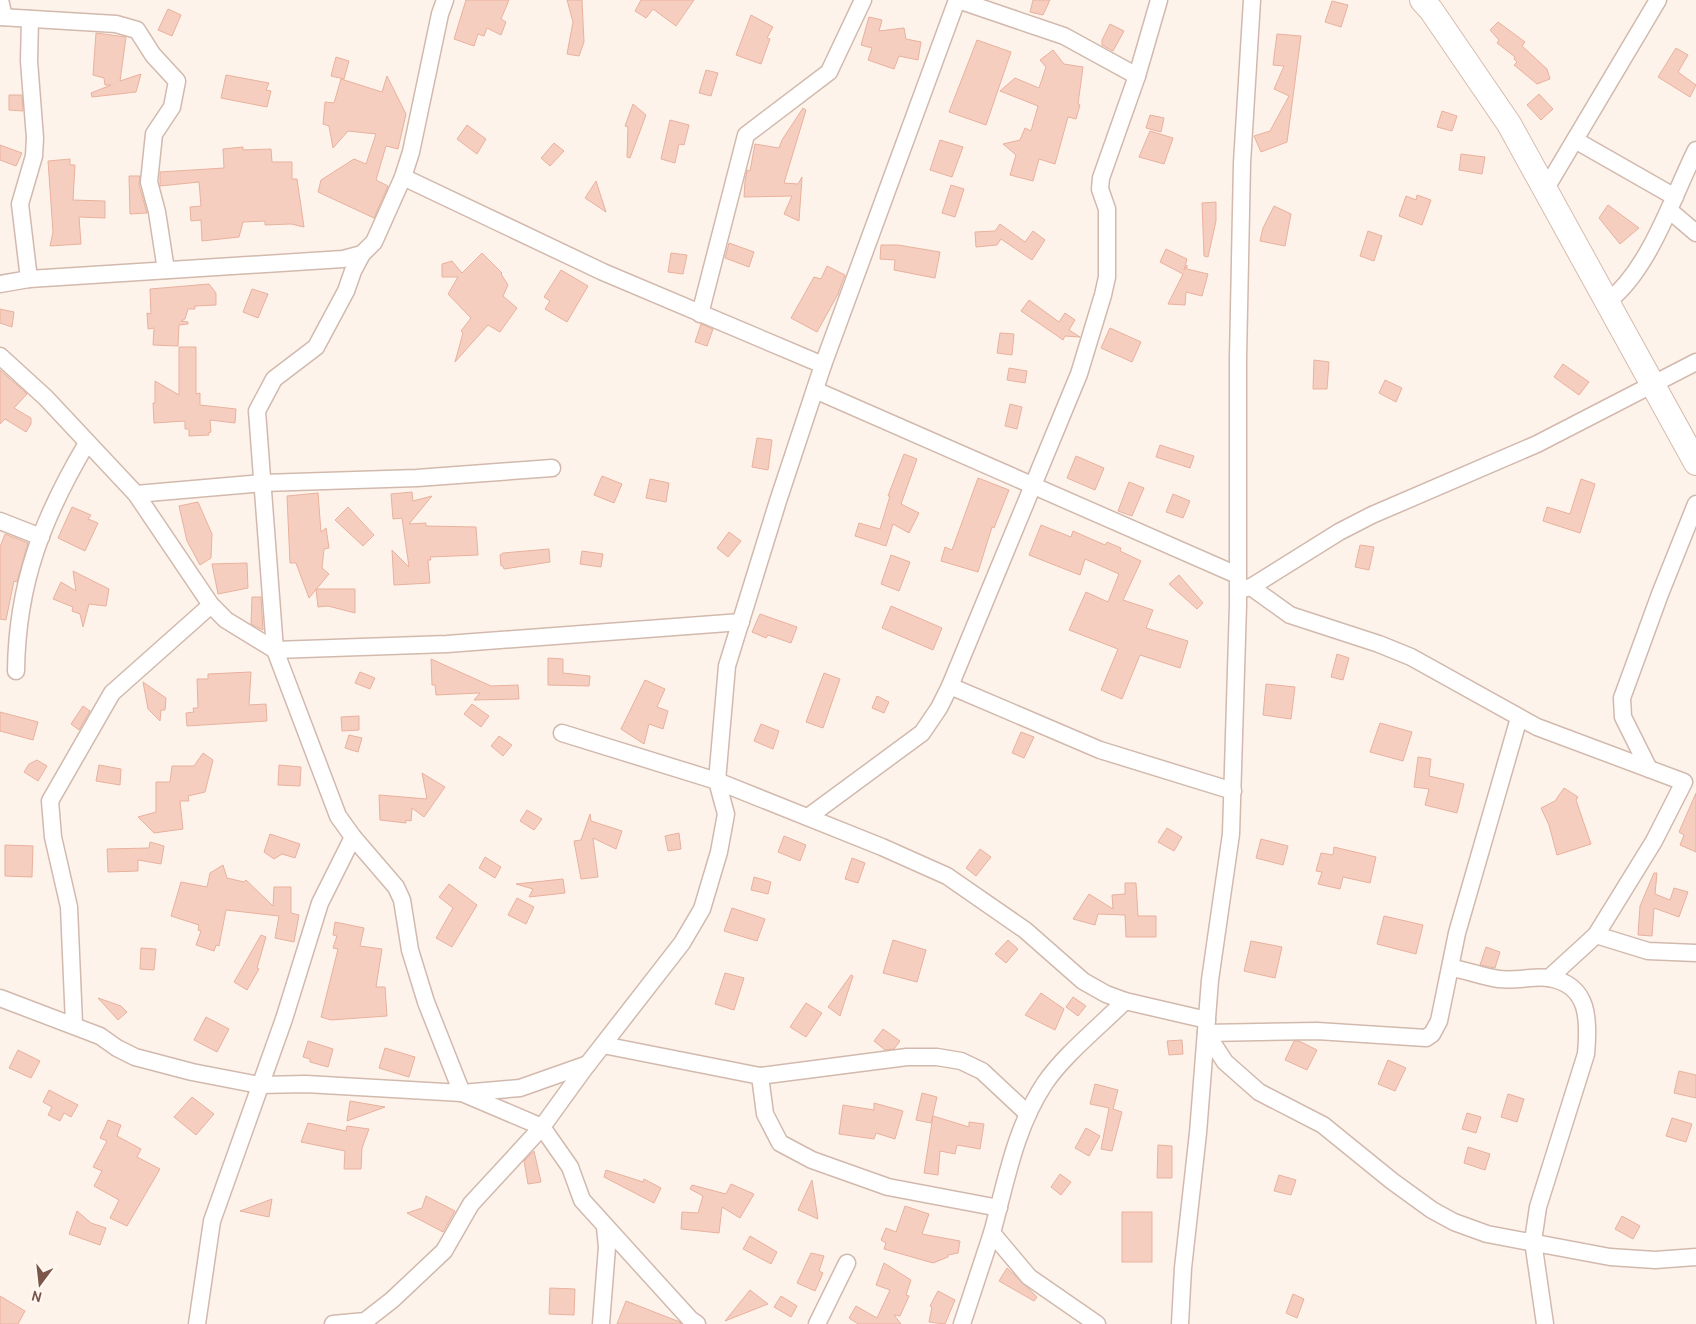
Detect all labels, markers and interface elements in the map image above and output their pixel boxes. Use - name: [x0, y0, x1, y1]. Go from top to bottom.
- north arrow: [15, 1259, 65, 1309]
- text: N: [30, 1287, 44, 1307]

